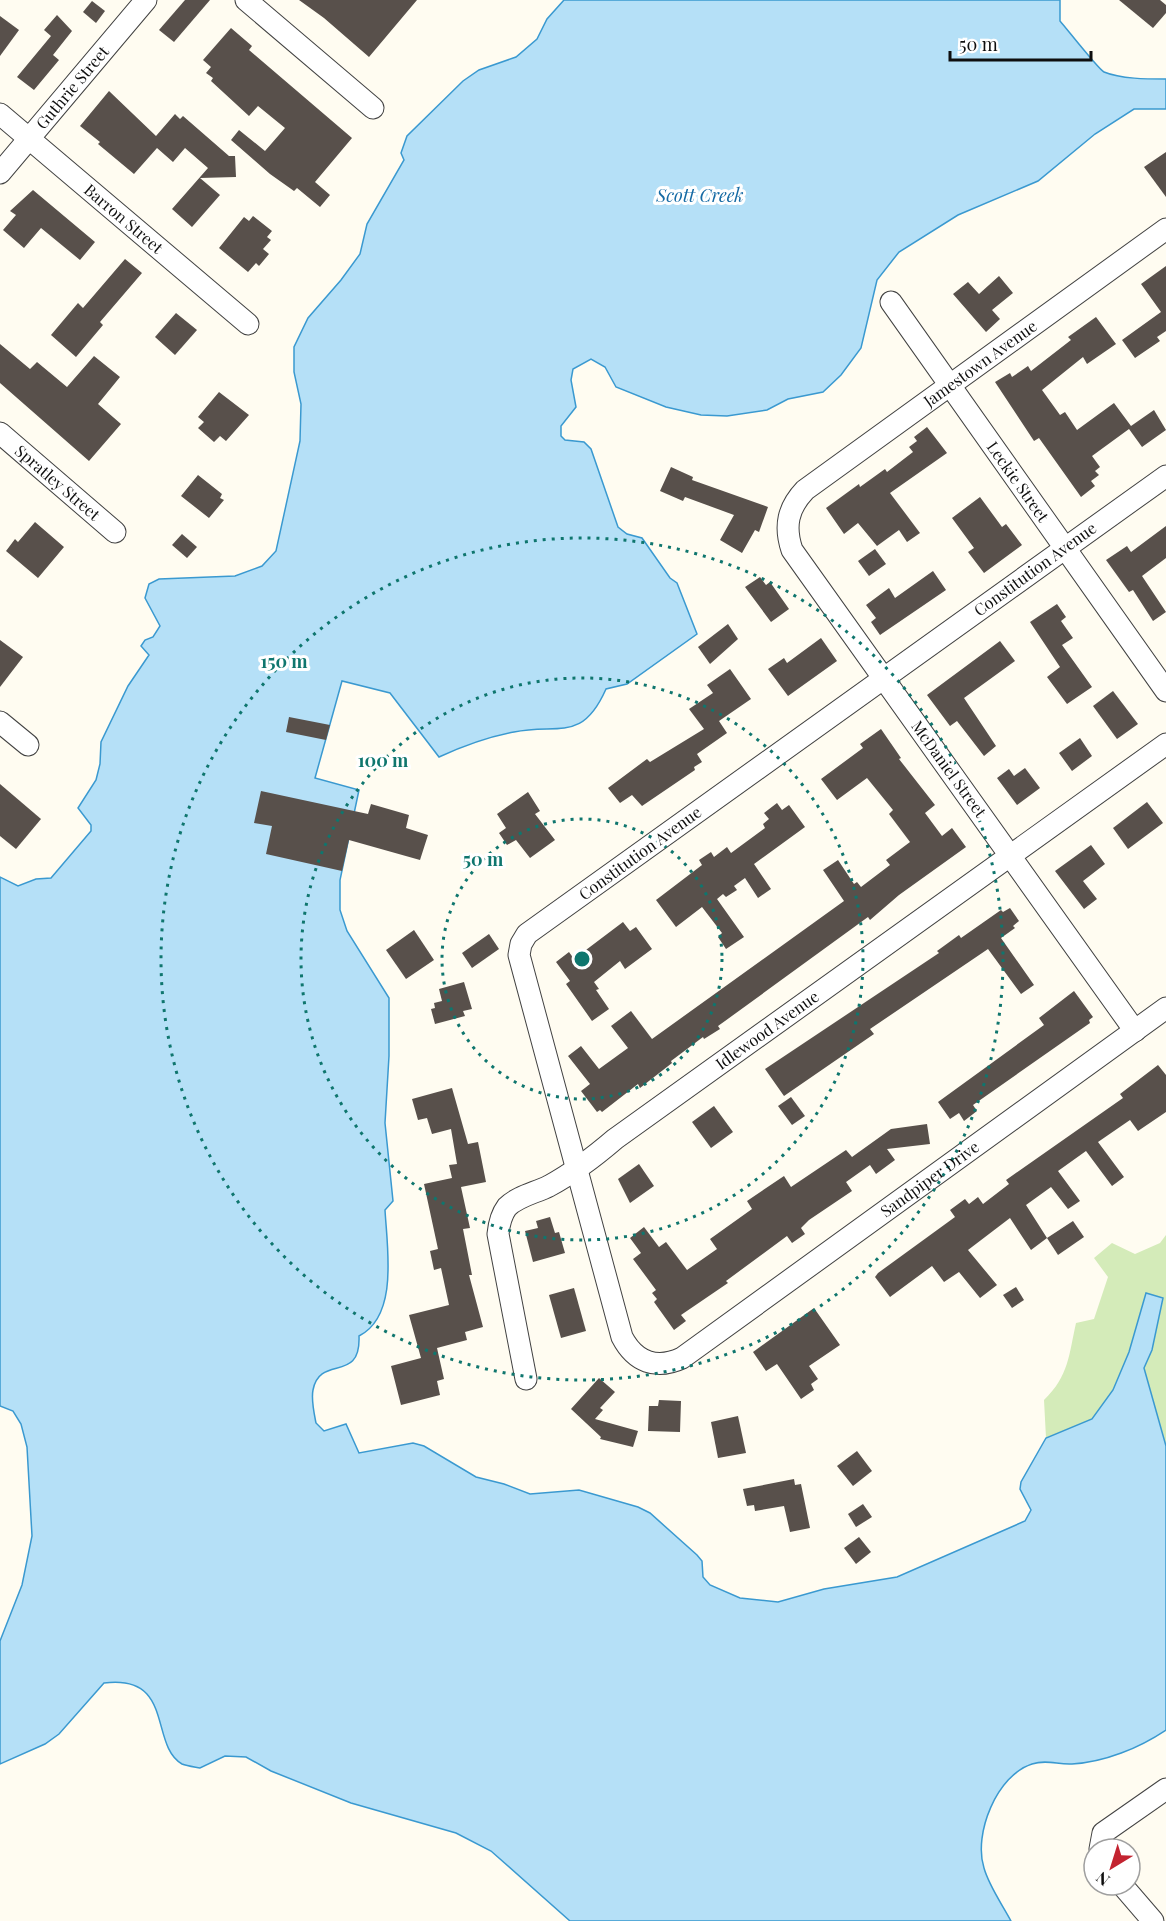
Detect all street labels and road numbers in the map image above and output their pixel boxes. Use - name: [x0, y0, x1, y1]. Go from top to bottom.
- street label: Guthrie Street: [31, 41, 113, 133]
- street label: Barron Street: [80, 179, 168, 258]
- street label: Jamestown Avenue: [918, 315, 1041, 412]
- street label: Leckie Street: [983, 437, 1054, 526]
- street label: Spratley Street: [11, 440, 105, 525]
- street label: Constitution Avenue: [969, 517, 1100, 620]
- street label: McDaniel Street: [907, 716, 992, 822]
- street label: Constitution Avenue: [574, 801, 705, 904]
- street label: Idlewood Avenue: [711, 985, 823, 1074]
- street label: Sandpiper Drive: [876, 1136, 983, 1221]

